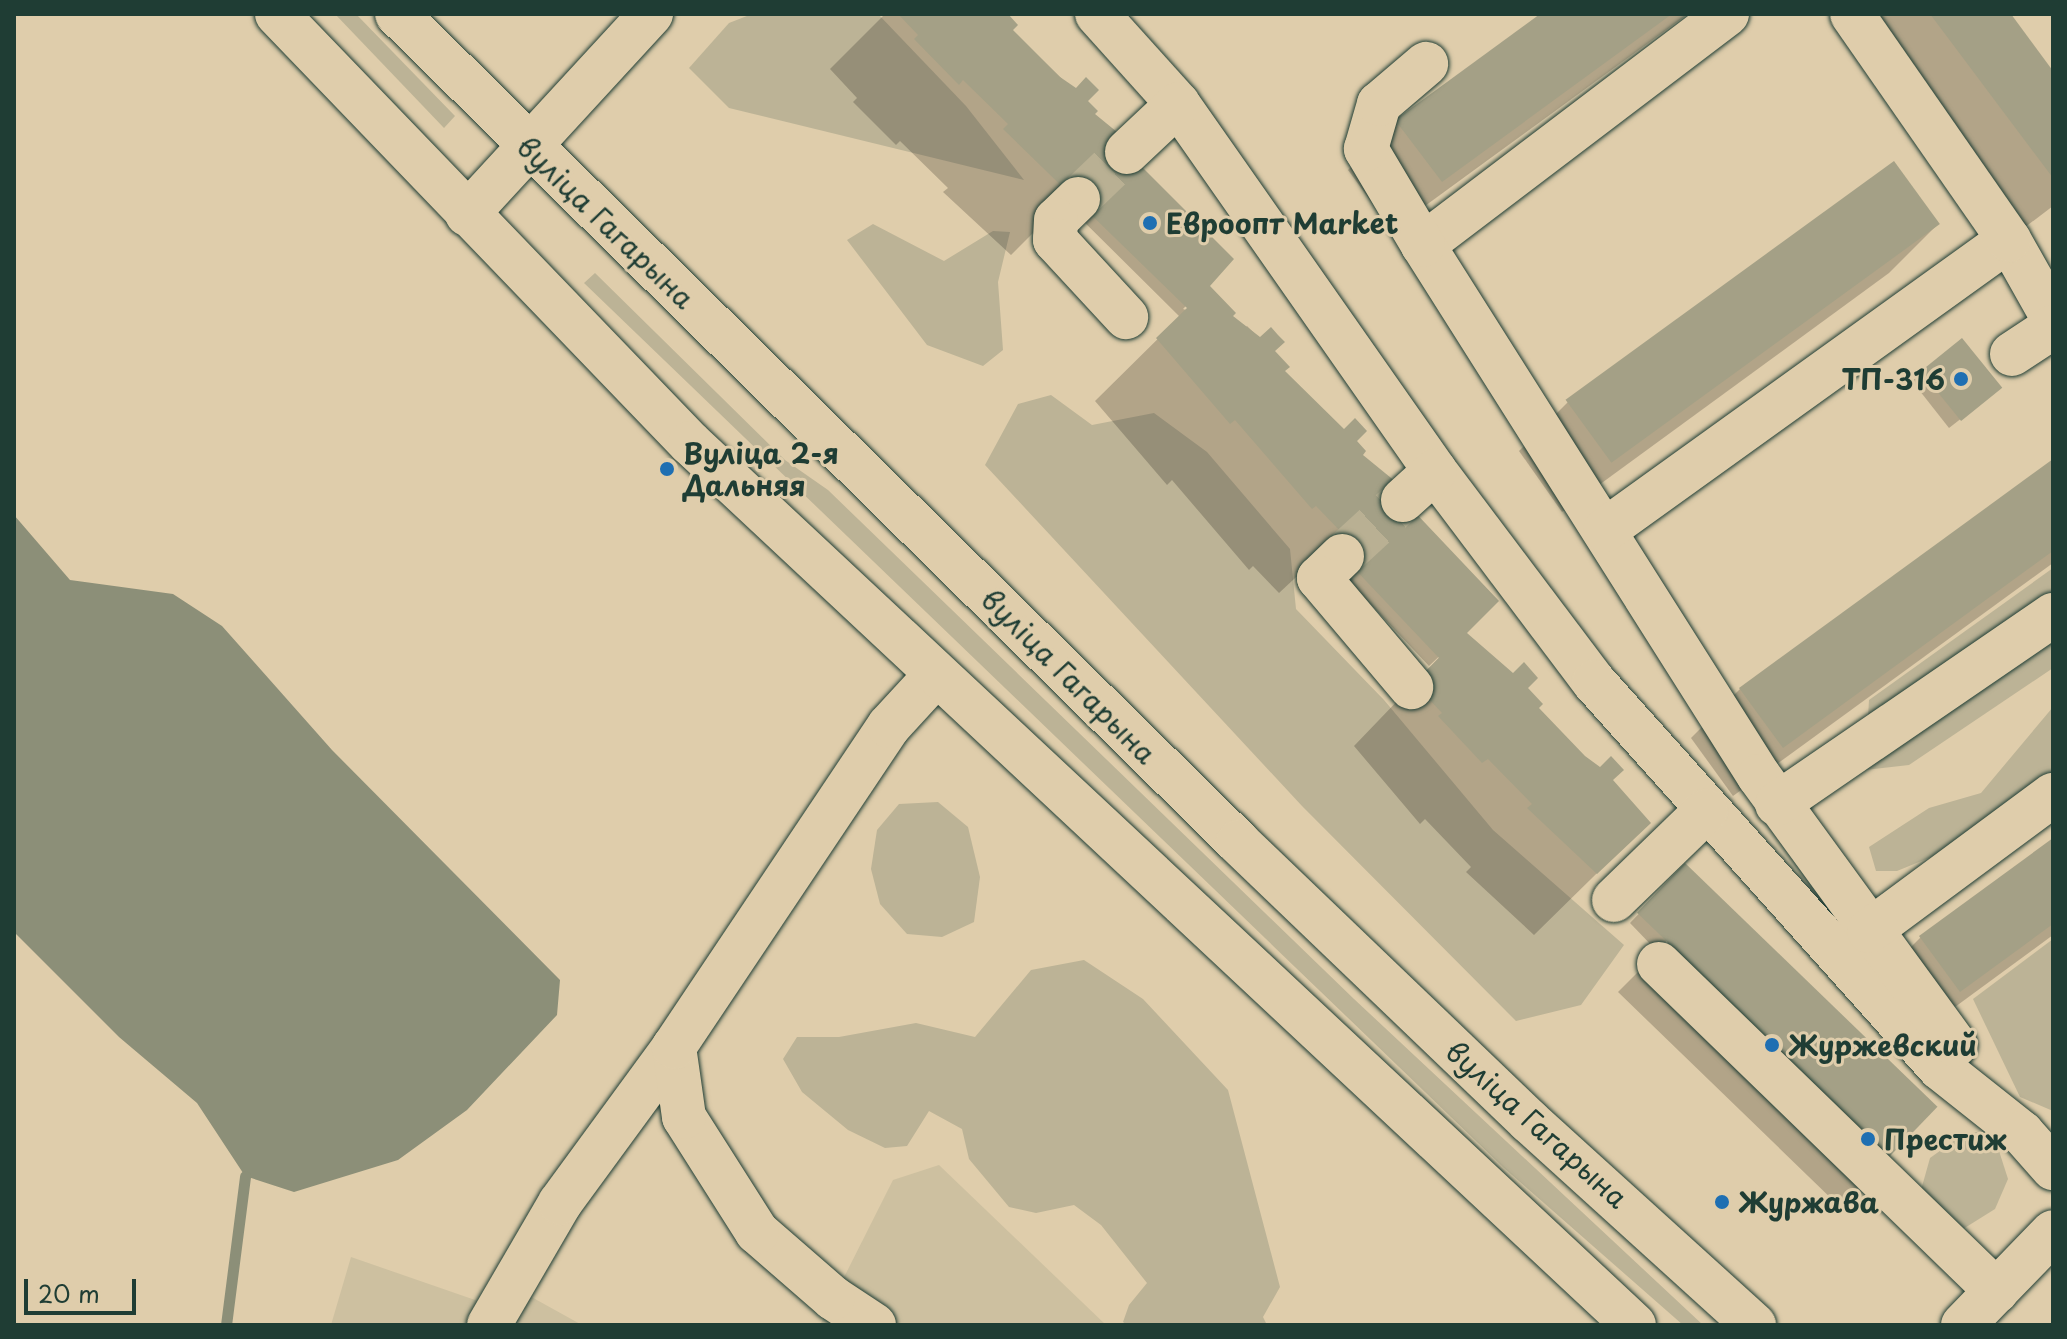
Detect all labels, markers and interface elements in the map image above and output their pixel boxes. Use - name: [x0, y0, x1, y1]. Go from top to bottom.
- street label: вуліца Гагарына: [511, 129, 701, 315]
- place label: Евроопт Market: [1166, 206, 1398, 240]
- marker: Евроопт Market: [1141, 214, 1159, 232]
- place label: ТП-316: [1841, 362, 1945, 396]
- marker: ТП-316: [1952, 370, 1970, 388]
- place label: Вуліца 2-я Дальняя: [683, 436, 839, 502]
- marker: Вуліца 2-я Дальняя: [658, 460, 676, 478]
- street label: вуліца Гагарына: [975, 582, 1163, 770]
- place label: Журжевский: [1788, 1028, 1977, 1062]
- street label: вуліца Гагарына: [1440, 1034, 1634, 1214]
- marker: Журжевский: [1763, 1036, 1781, 1054]
- place label: Престиж: [1884, 1122, 2006, 1156]
- marker: Престиж: [1859, 1130, 1877, 1148]
- place label: Журжава: [1738, 1185, 1879, 1219]
- marker: Журжава: [1713, 1193, 1731, 1211]
- scale bar: [28, 1263, 140, 1313]
- text: 20 m: [38, 1275, 100, 1311]

